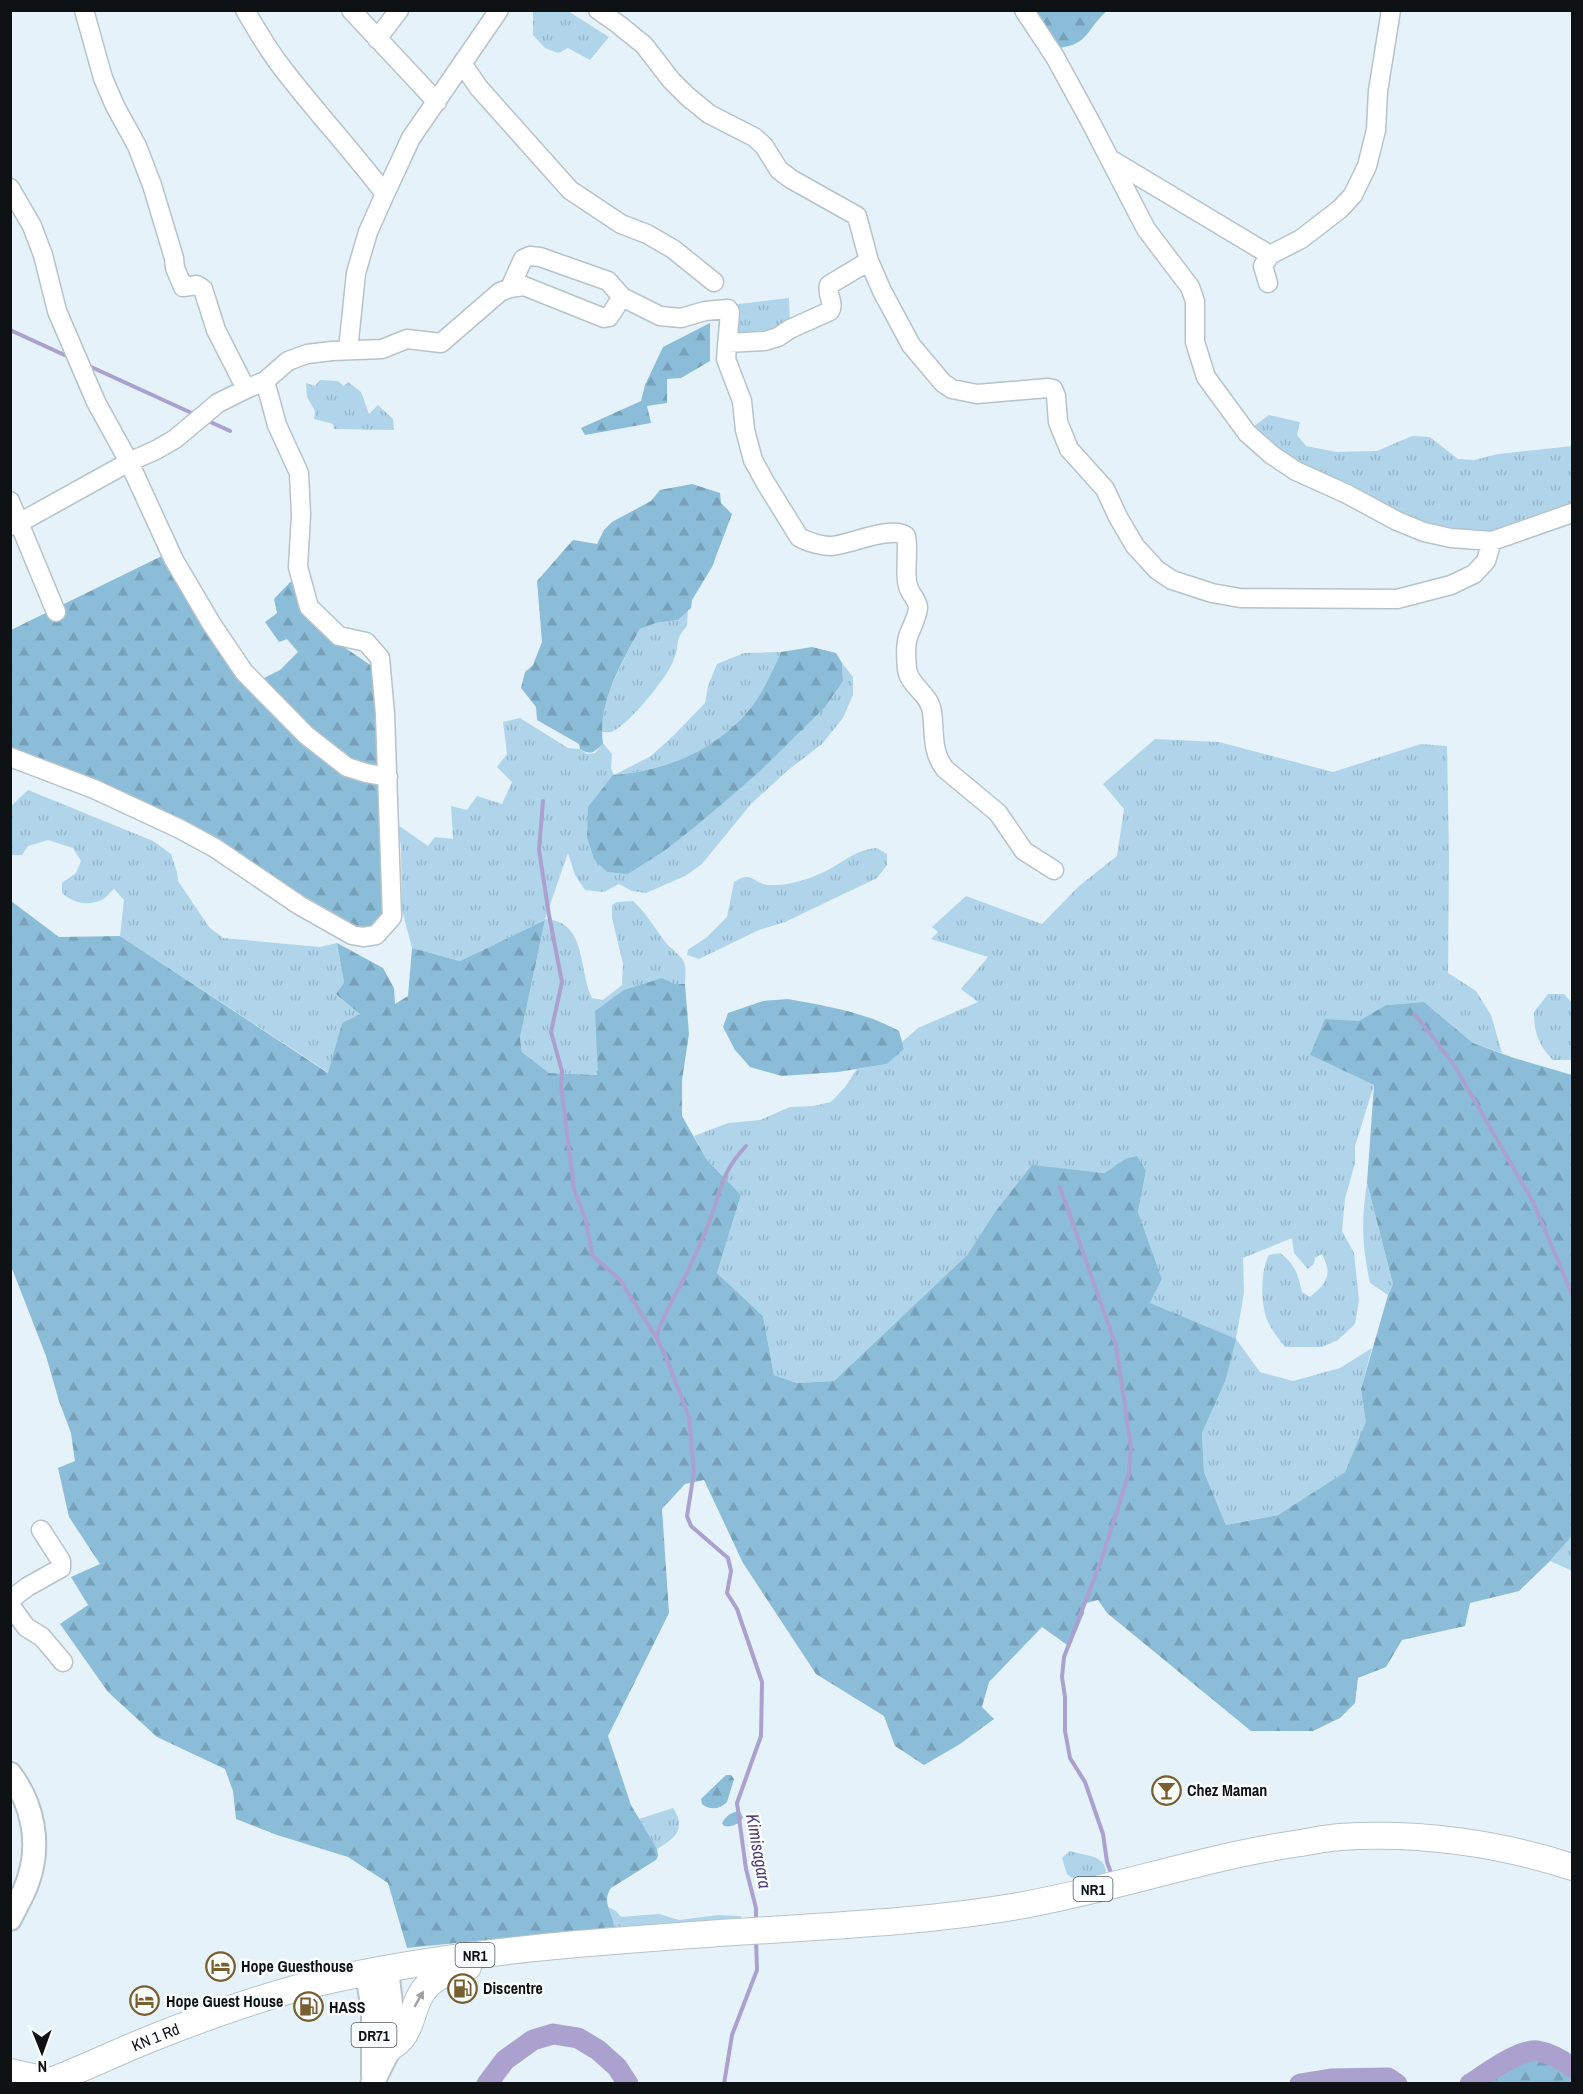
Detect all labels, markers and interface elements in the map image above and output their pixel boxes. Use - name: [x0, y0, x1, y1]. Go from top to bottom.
- bar icon: Chez Maman: [1150, 1774, 1182, 1806]
- place label: Chez Maman: [1187, 1779, 1267, 1801]
- water label: Kimisagara: [740, 1812, 778, 1890]
- road number: NR1: [1074, 1877, 1112, 1901]
- road number: NR1: [456, 1943, 494, 1967]
- hotel icon: Hope Guesthouse: [204, 1950, 236, 1982]
- place label: Hope Guesthouse: [241, 1955, 353, 1977]
- fuel station icon: Discentre: [446, 1972, 478, 2004]
- place label: Discentre: [483, 1977, 543, 1999]
- hotel icon: Hope Guest House: [129, 1985, 161, 2017]
- place label: Hope Guest House: [166, 1990, 283, 2012]
- one-way arrow: [414, 1990, 424, 2007]
- fuel station icon: HASS: [292, 1991, 324, 2023]
- place label: HASS: [329, 1996, 366, 2018]
- street label: KN 1 Rd: [128, 2018, 182, 2056]
- north arrow: [12, 2022, 72, 2082]
- road number: DR71: [352, 2023, 397, 2047]
- text: N: [37, 2056, 47, 2078]

